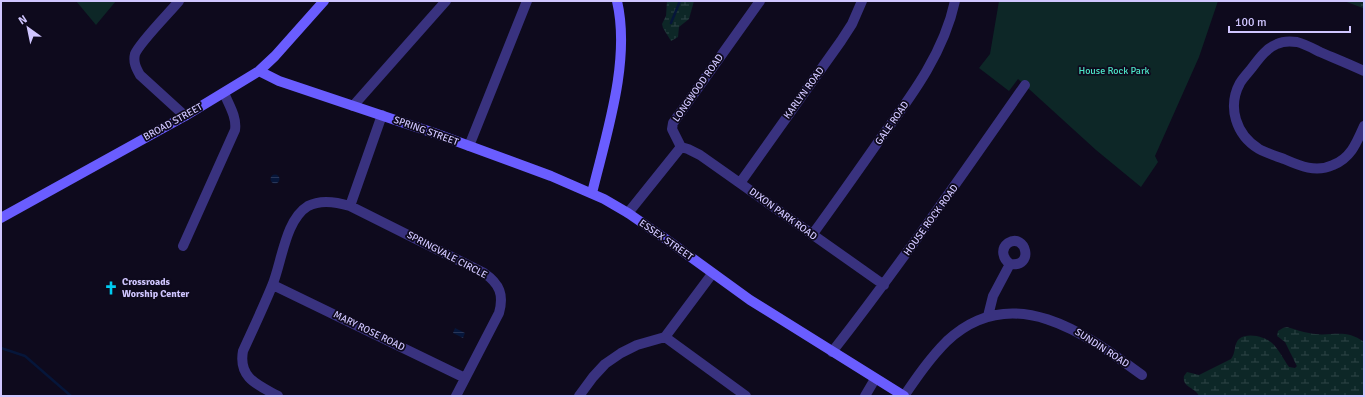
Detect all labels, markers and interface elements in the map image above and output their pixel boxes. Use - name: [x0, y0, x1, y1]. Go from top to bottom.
- north arrow: [8, 8, 48, 48]
- scale bar: [1229, 8, 1350, 34]
- text: N: [16, 12, 30, 28]
- text: 100 m: [1235, 15, 1267, 30]
- street label: LONGWOOD ROAD: [670, 52, 726, 124]
- street label: KARLYN ROAD: [781, 65, 827, 121]
- park label: House Rock Park: [1078, 65, 1150, 77]
- street label: GALE ROAD: [873, 99, 911, 147]
- street label: BROAD STREET: [141, 101, 205, 143]
- street label: SPRING STREET: [392, 114, 460, 148]
- street label: HOUSE ROCK ROAD: [901, 182, 961, 258]
- street label: DIXON PARK ROAD: [747, 185, 819, 243]
- street label: ESSEX STREET: [637, 217, 695, 263]
- street label: SPRINGVALE CIRCLE: [405, 229, 490, 281]
- place label: Crossroads Worship Center: [122, 276, 189, 300]
- church icon: Crossroads Worship Center: [103, 280, 119, 296]
- street label: MARY ROSE ROAD: [331, 309, 407, 353]
- street label: SUNDIN ROAD: [1073, 326, 1131, 370]

